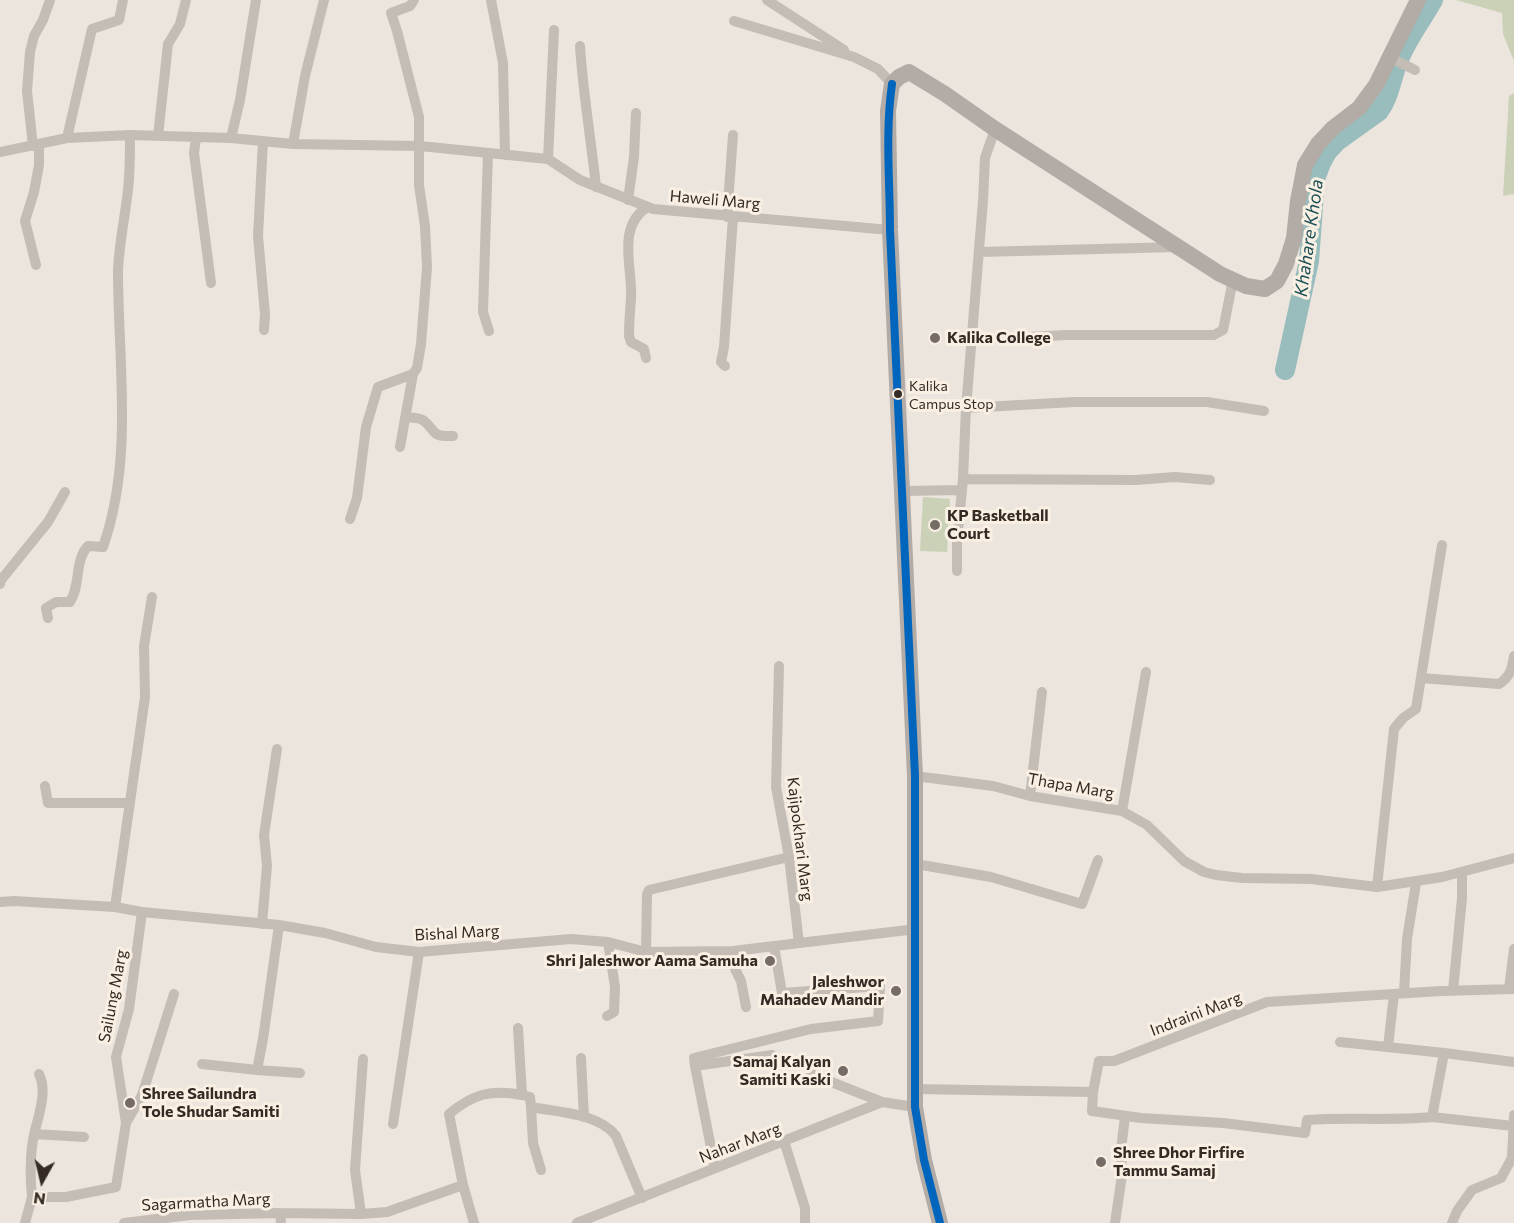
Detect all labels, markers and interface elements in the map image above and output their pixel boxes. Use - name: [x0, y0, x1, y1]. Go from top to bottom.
- water label: Khahare Khola: [1290, 178, 1328, 298]
- street label: Haweli Marg: [669, 186, 761, 214]
- place label: Kalika College: [947, 328, 1051, 348]
- marker: Kalika College: [928, 331, 942, 345]
- place label: Kalika Campus Stop: [909, 378, 994, 410]
- marker: Kalika Campus Stop: [892, 388, 904, 400]
- place label: KP Basketball Court: [947, 506, 1049, 544]
- marker: KP Basketball Court: [928, 518, 942, 532]
- street label: Thapa Marg: [1026, 769, 1116, 803]
- street label: Kajipokhari Marg: [783, 776, 817, 902]
- street label: Bishal Marg: [414, 921, 500, 945]
- street label: Sailung Marg: [95, 948, 131, 1044]
- place label: Shri Jaleshwor Aama Samuha: [546, 951, 758, 971]
- marker: Shri Jaleshwor Aama Samuha: [763, 954, 777, 968]
- place label: Jaleshwor Mahadev Mandir: [760, 972, 884, 1010]
- marker: Jaleshwor Mahadev Mandir: [889, 984, 903, 998]
- street label: Indraini Marg: [1148, 988, 1244, 1040]
- place label: Samaj Kalyan Samiti Kaski: [733, 1052, 831, 1090]
- marker: Samaj Kalyan Samiti Kaski: [836, 1064, 850, 1078]
- place label: Shree Sailundra Tole Shudar Samiti: [142, 1084, 280, 1122]
- marker: Shree Sailundra Tole Shudar Samiti: [123, 1096, 137, 1110]
- street label: Nahar Marg: [696, 1119, 784, 1167]
- place label: Shree Dhor Firfire Tammu Samaj: [1113, 1143, 1244, 1181]
- north arrow: [12, 1151, 72, 1211]
- marker: Shree Dhor Firfire Tammu Samaj: [1094, 1155, 1108, 1169]
- text: N: [32, 1189, 47, 1210]
- street label: Sagarmatha Marg: [141, 1189, 271, 1215]

